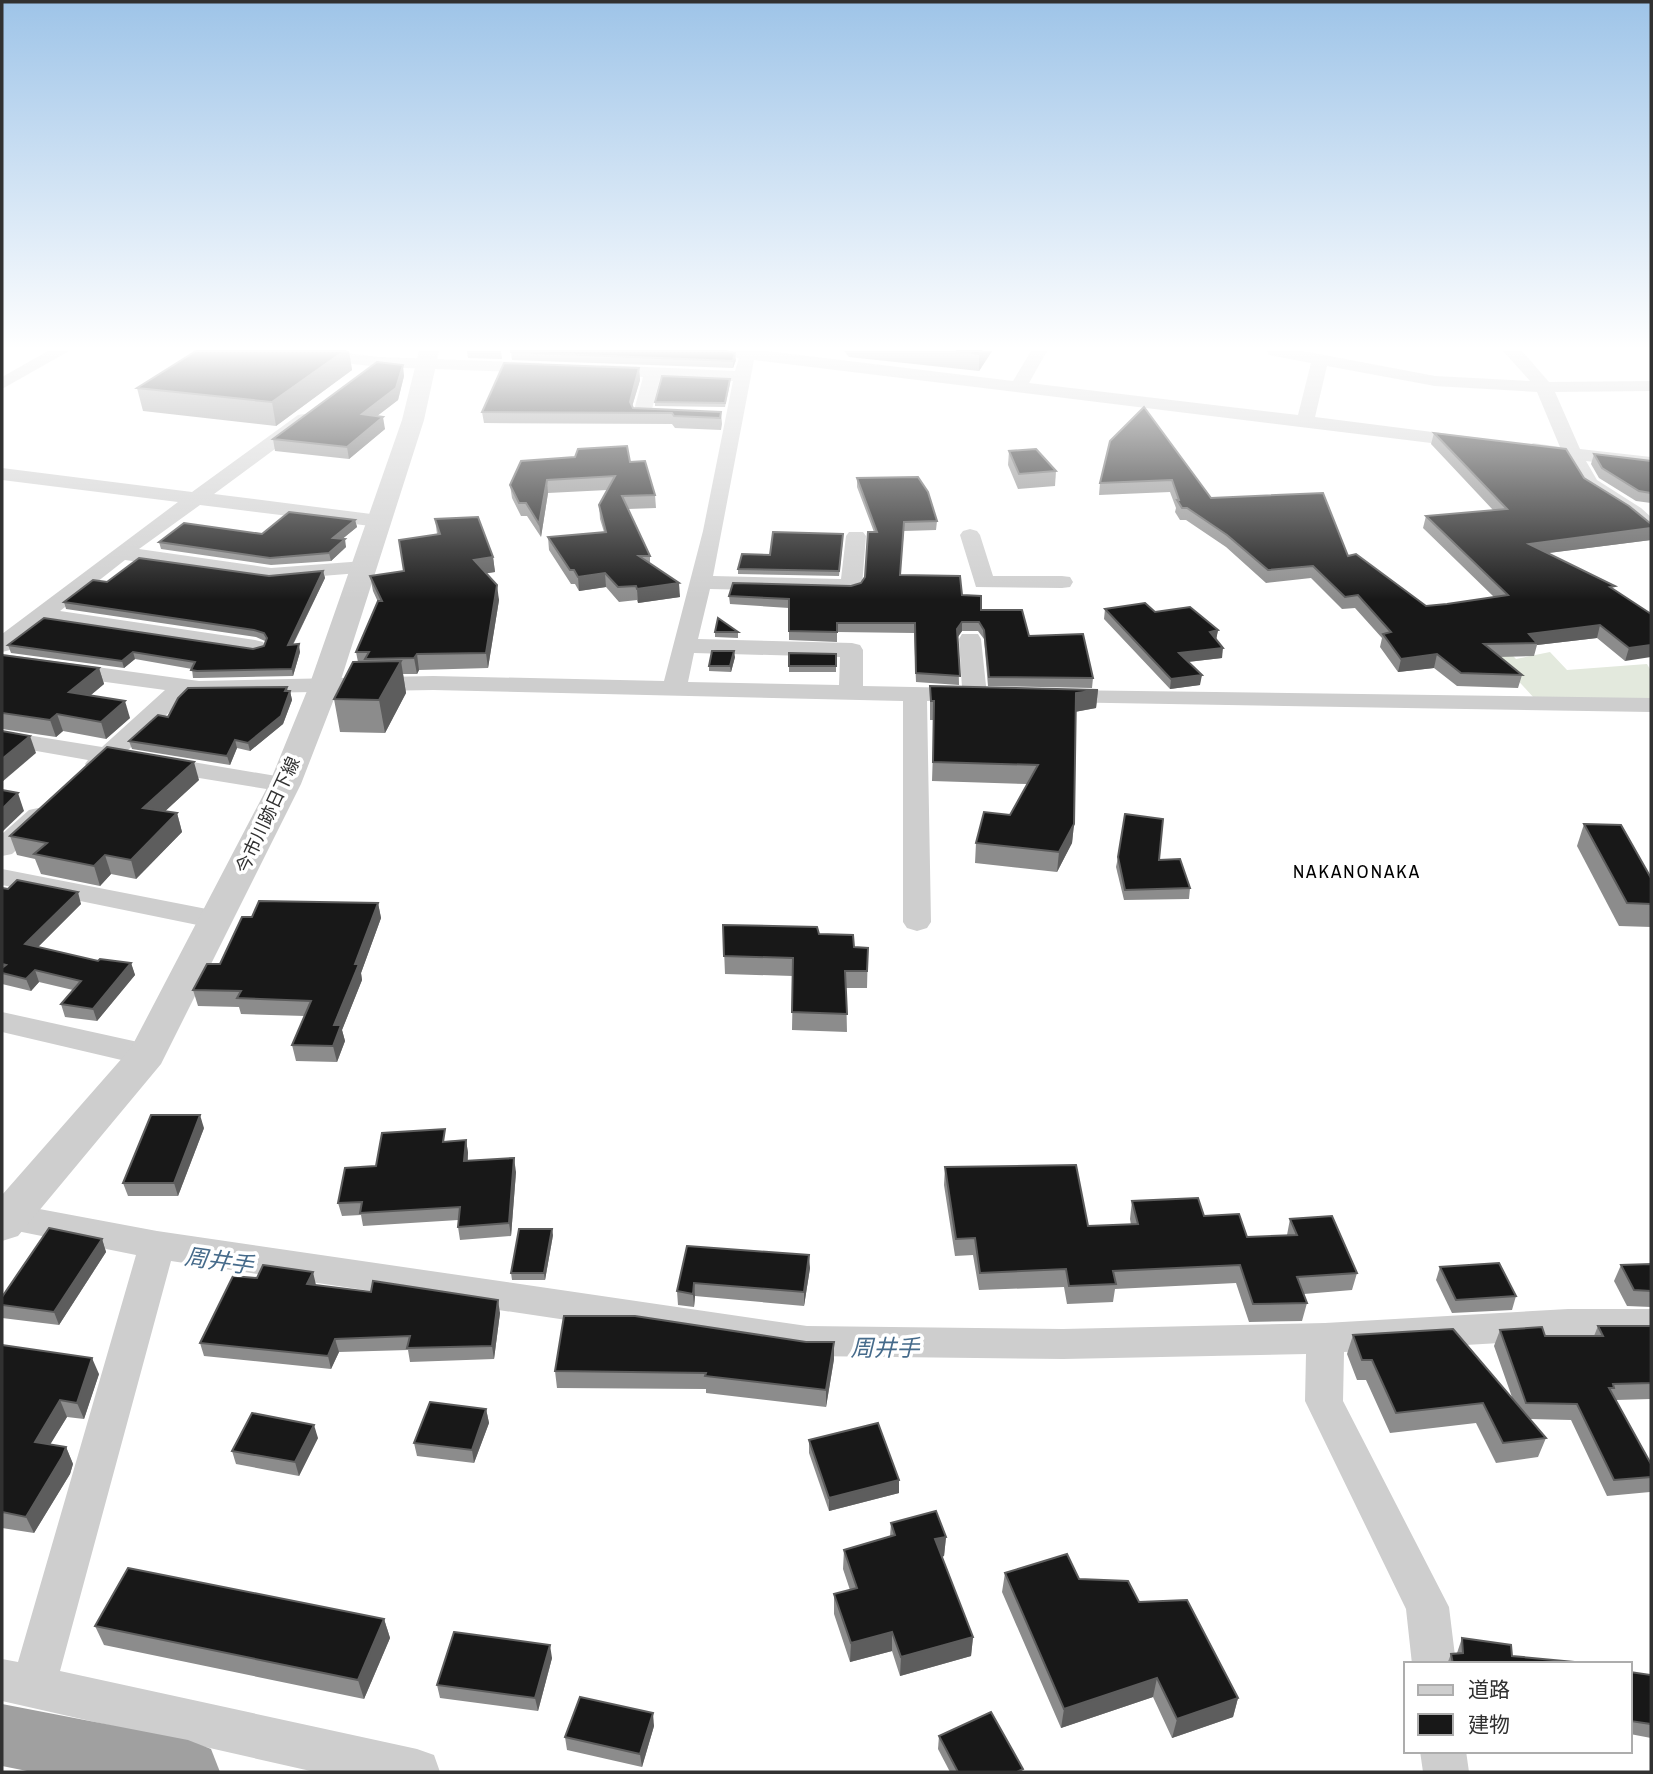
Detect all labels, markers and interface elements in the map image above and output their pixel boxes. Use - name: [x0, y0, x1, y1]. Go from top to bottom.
- street label: 今市川跡日下線: [230, 752, 306, 877]
- district label: NAKANONAKA: [1293, 858, 1421, 884]
- water label: 周井手: [183, 1240, 257, 1281]
- water label: 周井手: [851, 1332, 922, 1363]
- legend: [1404, 1662, 1632, 1753]
- text: 道路: [1468, 1675, 1510, 1704]
- text: 建物: [1468, 1710, 1510, 1739]

